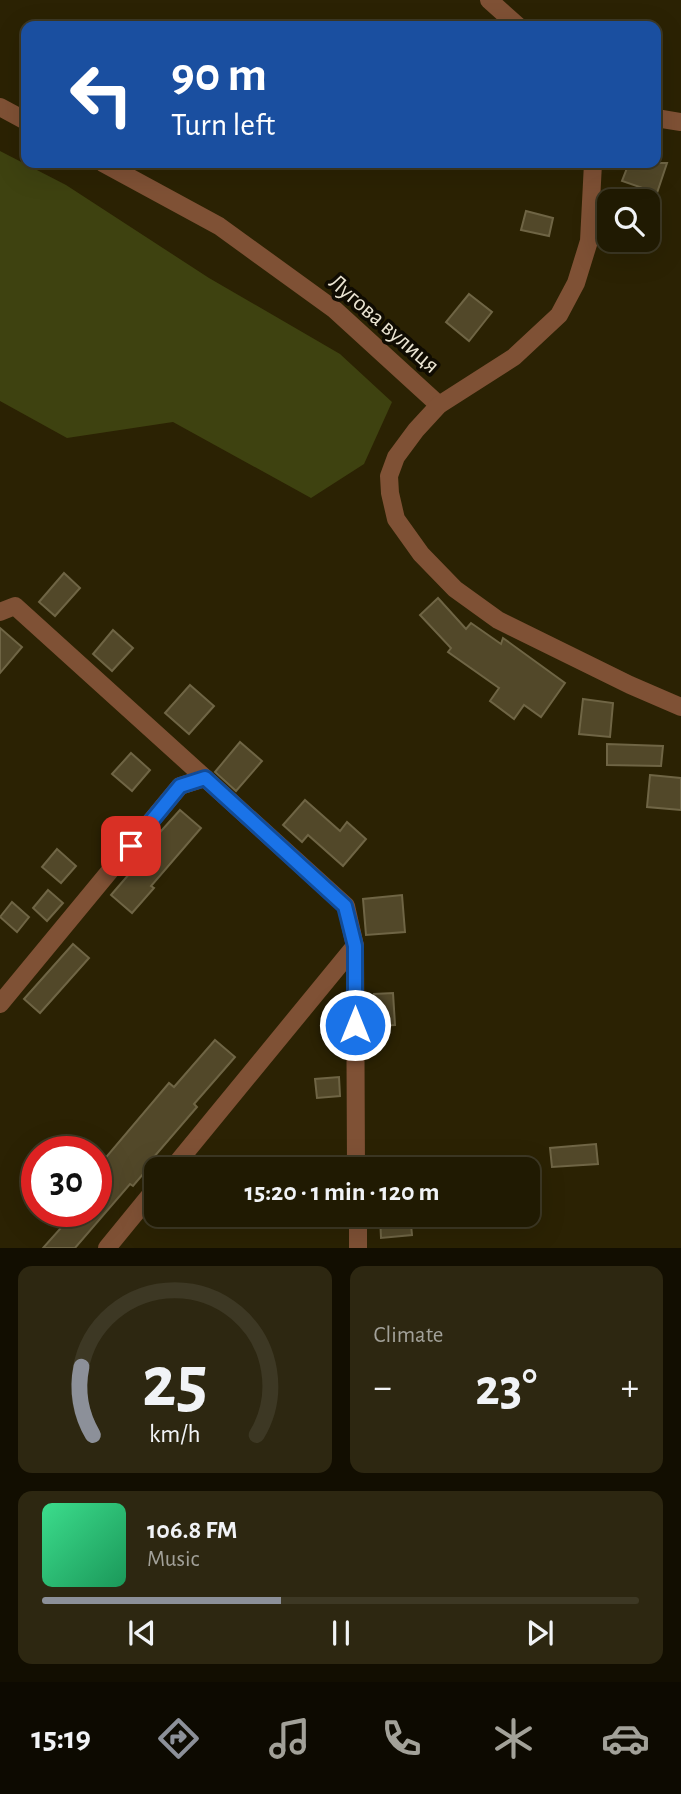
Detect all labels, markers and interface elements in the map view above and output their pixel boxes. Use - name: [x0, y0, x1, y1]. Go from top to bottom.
- icon: left: [56, 49, 147, 140]
- text: 90 m: [171, 51, 267, 100]
- text: Turn left: [171, 109, 275, 141]
- map controls: [597, 189, 660, 252]
- button: search: [597, 189, 660, 252]
- street label: Лугова вулиця: [324, 270, 444, 378]
- pin: [101, 816, 161, 876]
- icon: arrive: [112, 827, 150, 865]
- position arrow: [318, 988, 392, 1062]
- speed limit sign: 30: [21, 1136, 112, 1227]
- text: 15:20 · 1 min · 120 m: [245, 1179, 439, 1205]
- text: Climate: [374, 1324, 443, 1347]
- text: 25: [142, 1348, 208, 1421]
- text: 23°: [475, 1362, 537, 1414]
- text: −: [374, 1369, 392, 1407]
- text: +: [621, 1369, 639, 1407]
- text: km/h: [149, 1422, 201, 1447]
- text: 106.8 FM: [147, 1517, 237, 1543]
- text: Music: [147, 1548, 199, 1571]
- icon: previous: [123, 1614, 161, 1652]
- icon: pause: [322, 1614, 360, 1652]
- icon: next: [521, 1614, 559, 1652]
- icon: directions: [154, 1714, 203, 1763]
- icon: music: [265, 1714, 314, 1763]
- icon: phone: [377, 1714, 426, 1763]
- icon: climate: [489, 1714, 538, 1763]
- icon: car: [601, 1714, 650, 1763]
- text: 15:19: [31, 1722, 91, 1754]

